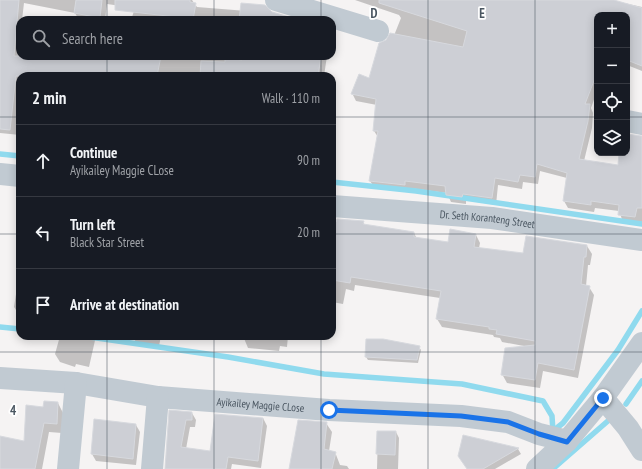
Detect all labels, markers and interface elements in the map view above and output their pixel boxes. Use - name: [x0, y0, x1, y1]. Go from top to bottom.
- text: D: [371, 5, 378, 22]
- text: E: [479, 5, 485, 22]
- map controls: [594, 12, 630, 156]
- button: +: [594, 12, 630, 48]
- search box: [16, 16, 336, 60]
- icon: search: [30, 27, 52, 49]
- text: Search here: [62, 29, 123, 48]
- button: −: [594, 48, 630, 84]
- button: locate: [594, 84, 630, 120]
- text: 2 min: [32, 87, 66, 109]
- text: Walk · 110 m: [262, 90, 320, 107]
- button: layers: [594, 120, 630, 156]
- text: Continue: [70, 143, 117, 162]
- icon: ahead: [32, 150, 54, 172]
- text: 90 m: [297, 152, 320, 169]
- text: Ayikailey Maggie CLose: [70, 162, 174, 179]
- street label: Dr. Seth Koranteng Street: [439, 207, 536, 231]
- text: Turn left: [70, 215, 115, 234]
- icon: left: [32, 222, 54, 244]
- text: 20 m: [297, 224, 320, 241]
- text: Black Star Street: [70, 234, 144, 251]
- icon: arrive: [32, 294, 54, 316]
- text: Arrive at destination: [70, 295, 179, 314]
- route end: [594, 389, 612, 407]
- street label: Ayikailey Maggie CLose: [216, 394, 305, 415]
- route start: [320, 401, 338, 419]
- text: 4: [10, 402, 17, 419]

